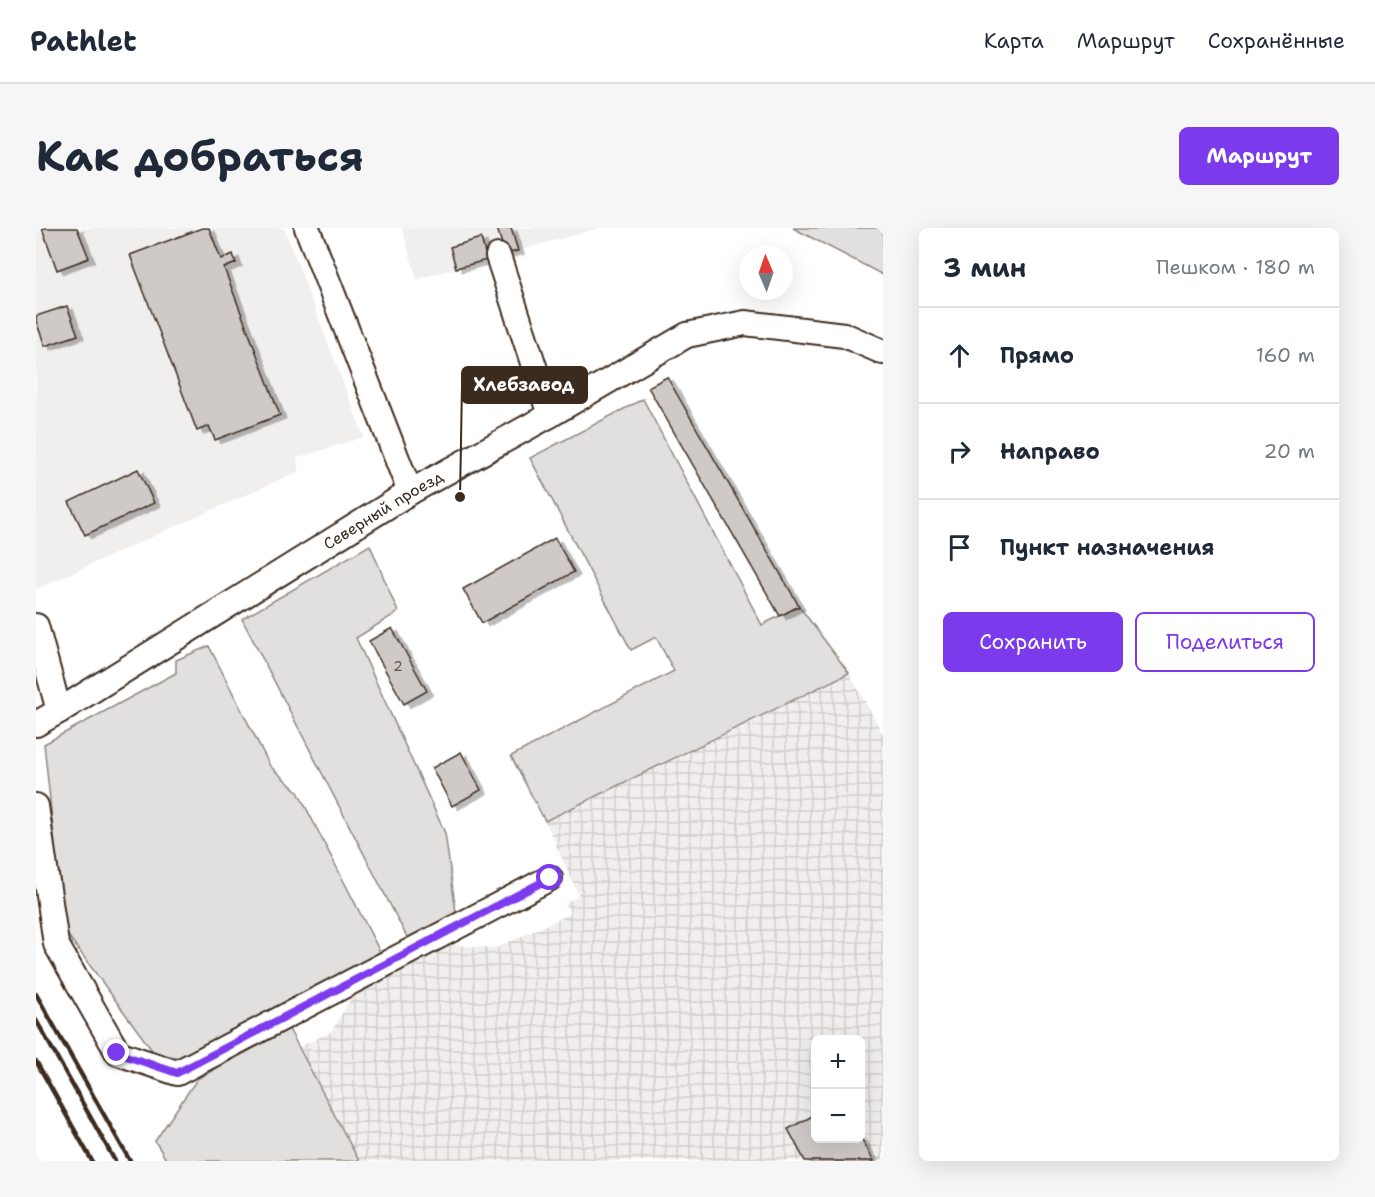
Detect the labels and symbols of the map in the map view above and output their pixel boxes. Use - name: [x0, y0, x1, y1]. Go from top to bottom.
- north arrow: [739, 246, 793, 300]
- callout: Хлебзавод: [462, 367, 587, 403]
- text: Хлебзавод: [474, 373, 575, 397]
- street label: Северный проезд: [319, 465, 447, 554]
- house number: 2: [393, 657, 403, 675]
- route start: [536, 864, 562, 890]
- route end: [103, 1039, 129, 1065]

